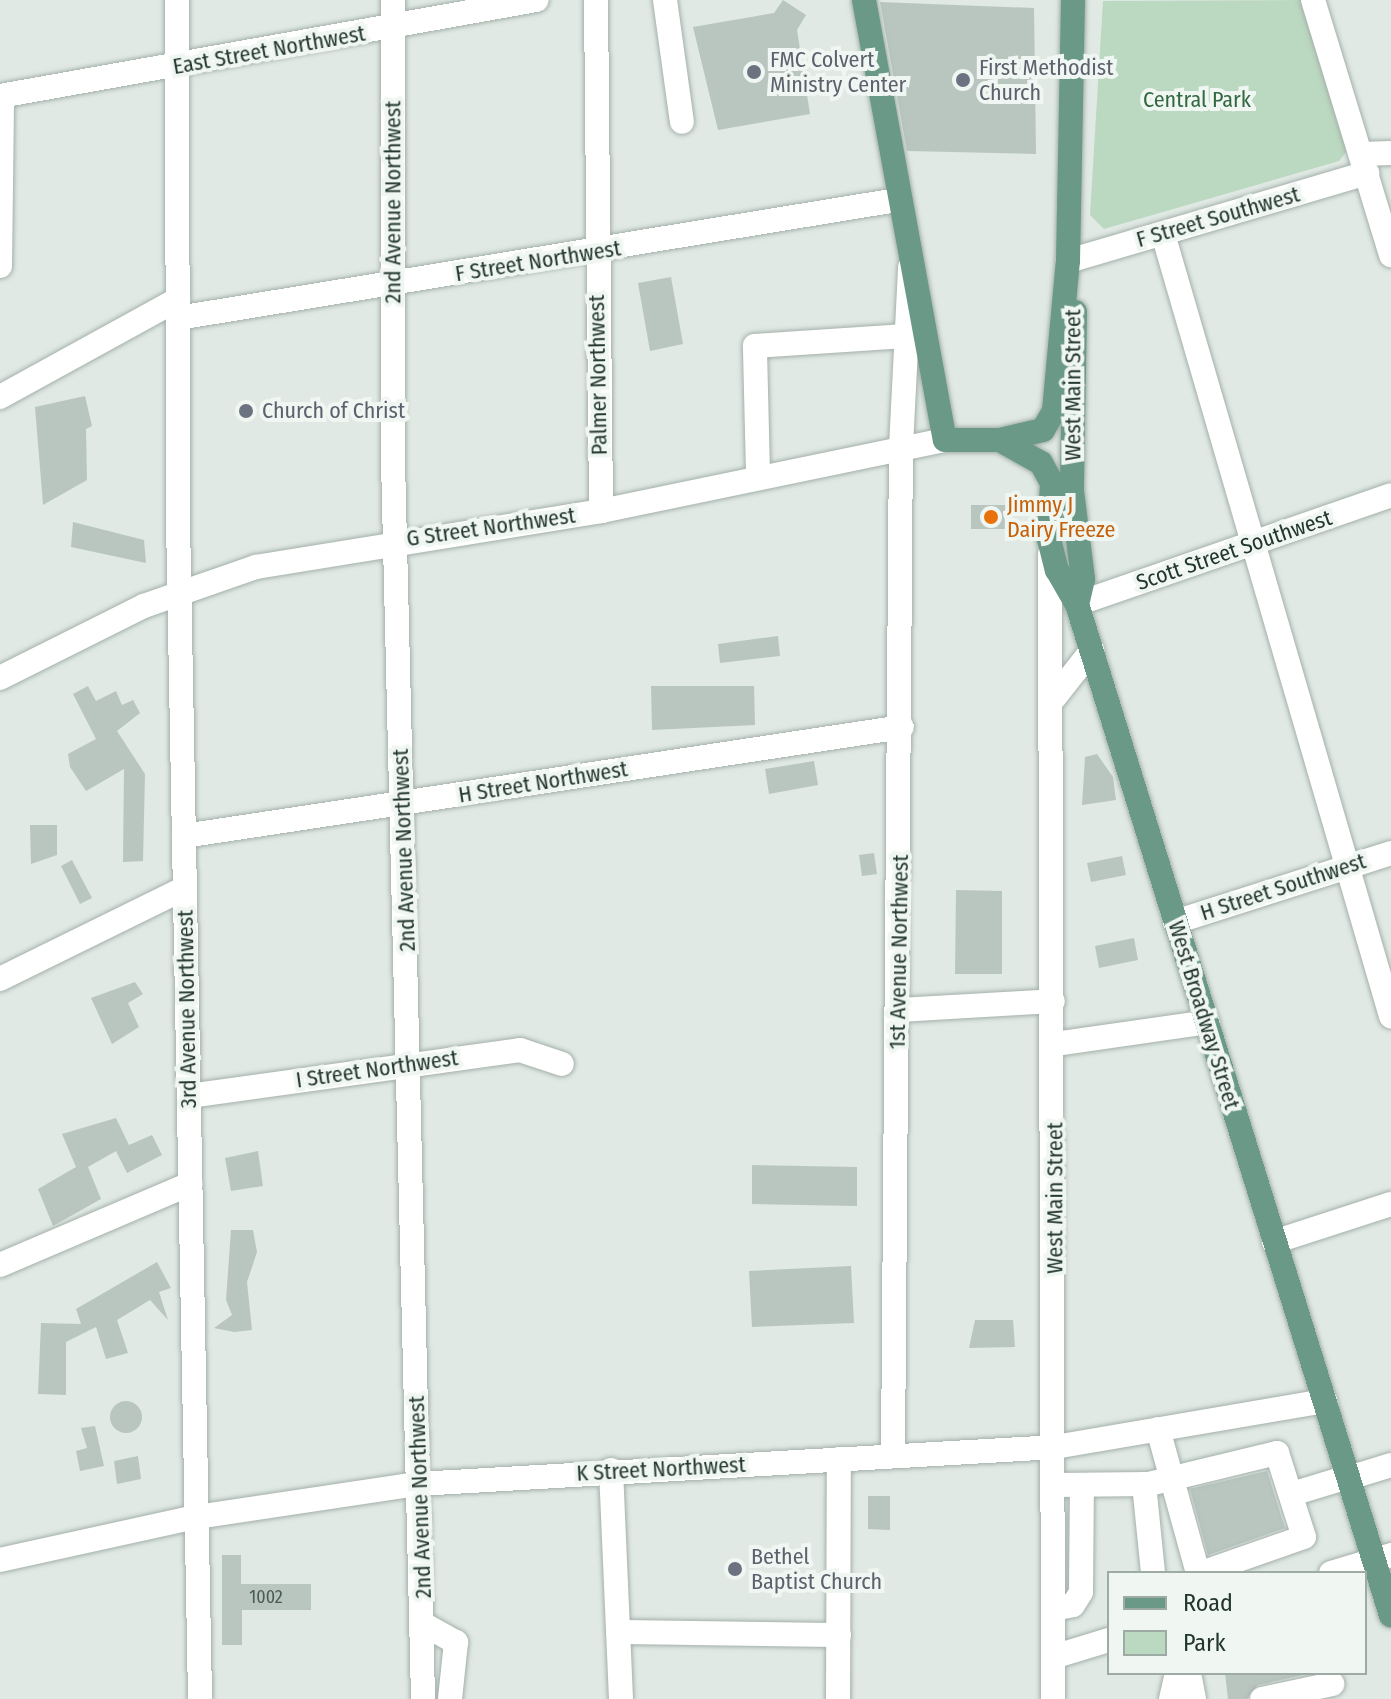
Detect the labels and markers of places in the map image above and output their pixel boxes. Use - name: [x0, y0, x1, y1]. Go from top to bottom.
- place label: FMC Colvert Ministry Center: [770, 46, 906, 98]
- place label: First Methodist Church: [979, 54, 1113, 106]
- marker: FMC Colvert Ministry Center: [745, 63, 763, 81]
- marker: First Methodist Church: [954, 71, 972, 89]
- place label: Church of Christ: [262, 398, 405, 424]
- marker: Church of Christ: [237, 402, 255, 420]
- place label: Jimmy J Dairy Freeze: [1007, 491, 1115, 542]
- marker: Jimmy J Dairy Freeze: [982, 508, 1000, 526]
- place label: Bethel Baptist Church: [751, 1543, 882, 1594]
- marker: Bethel Baptist Church: [726, 1560, 744, 1578]

